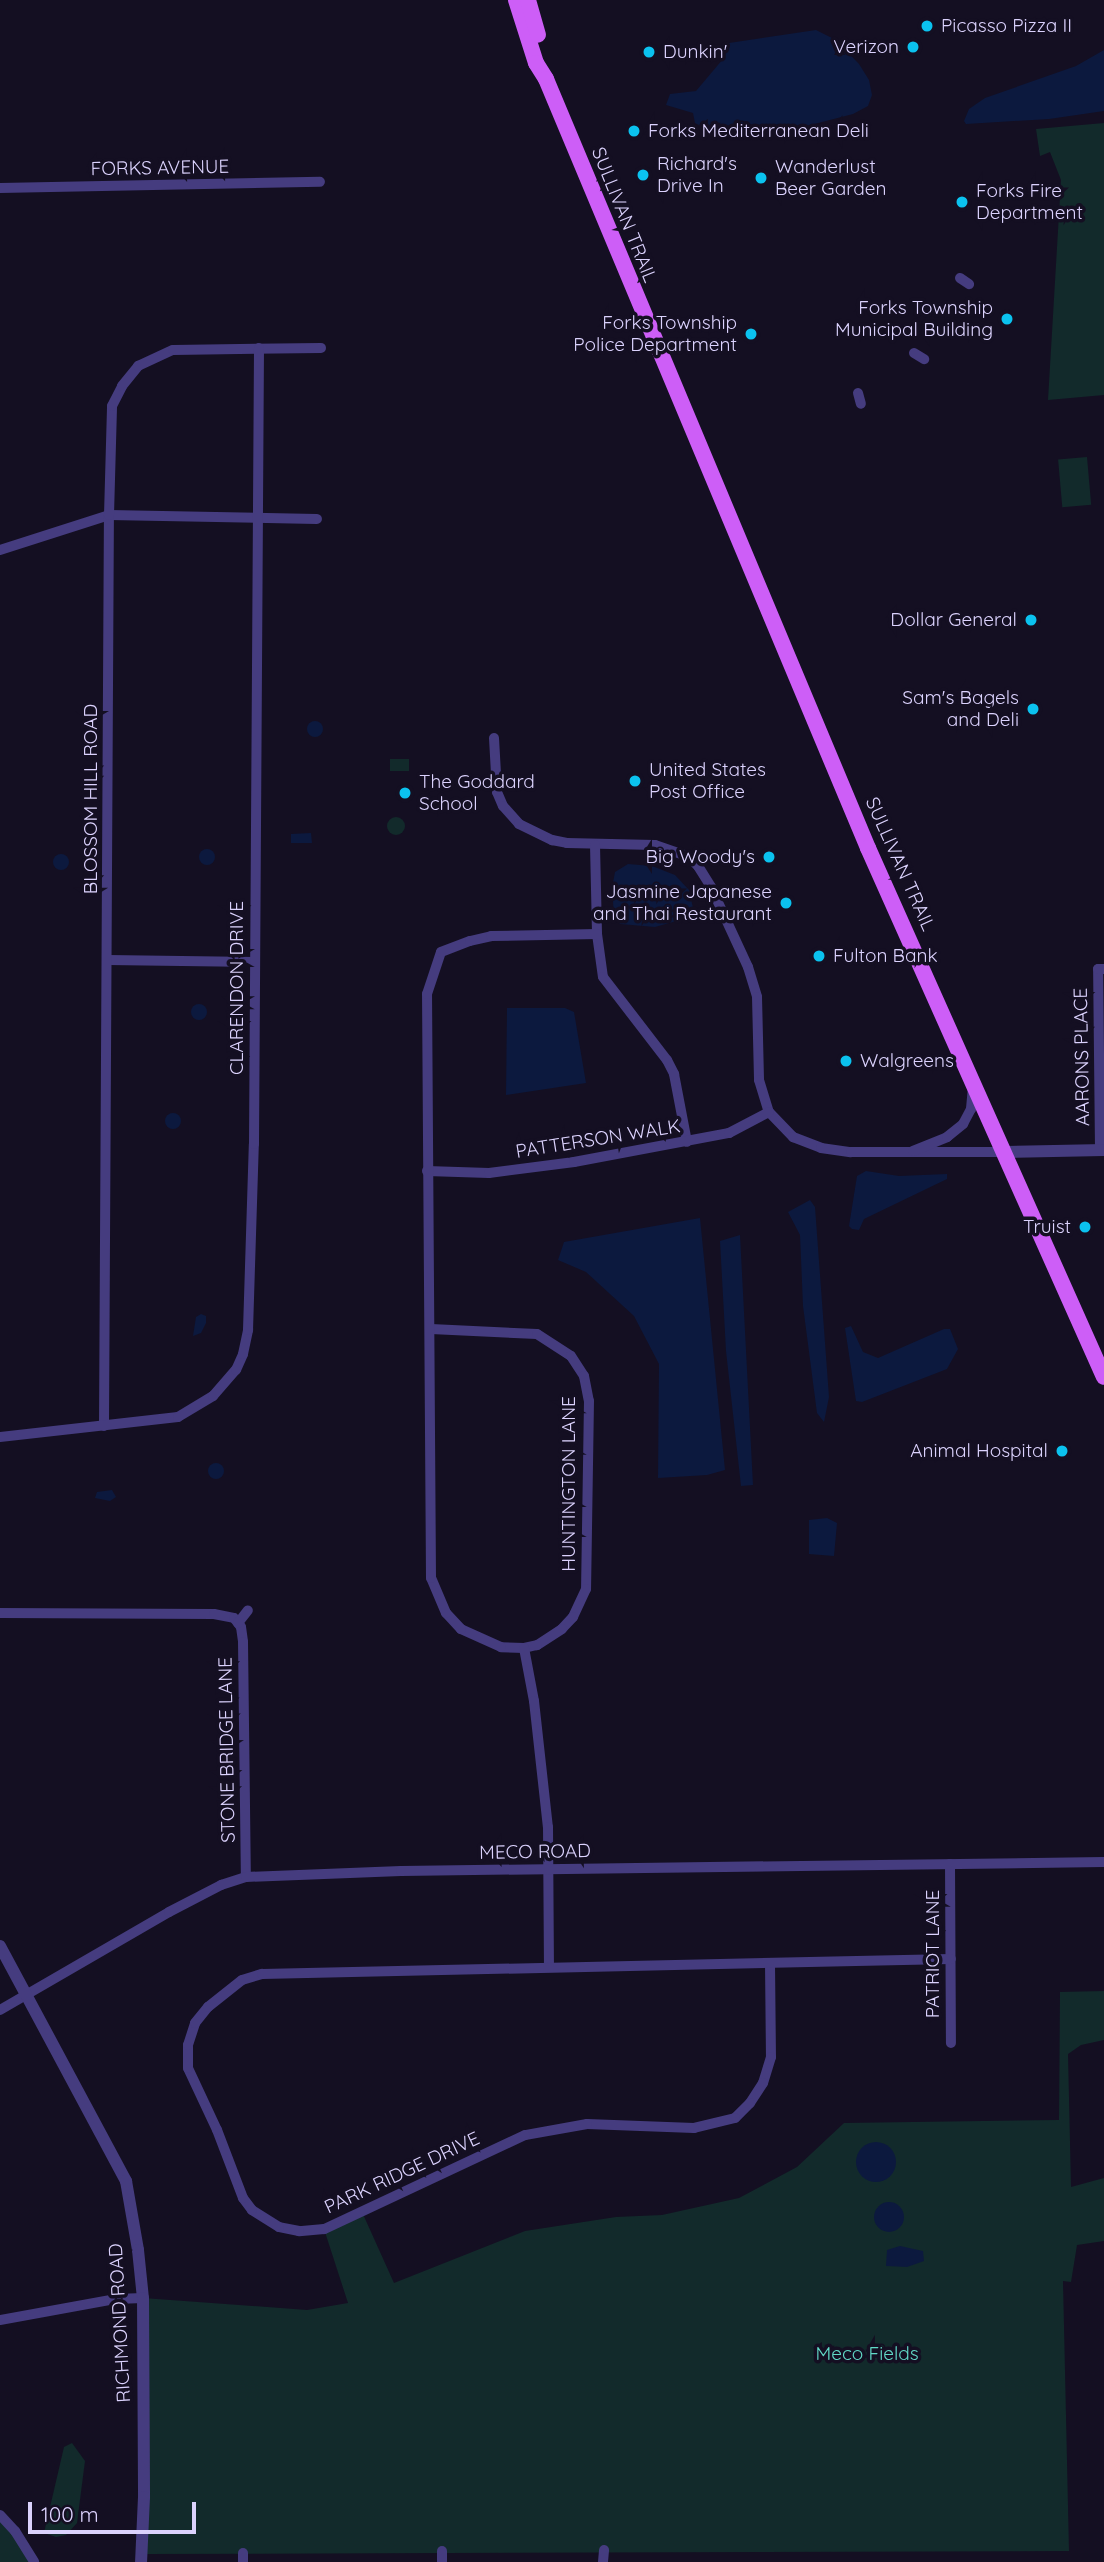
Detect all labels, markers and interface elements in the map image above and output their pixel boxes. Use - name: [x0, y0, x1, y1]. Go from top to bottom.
- place label: Picasso Pizza II: [941, 15, 1072, 37]
- marker: Picasso Pizza II: [919, 18, 935, 34]
- place label: Verizon: [833, 36, 899, 58]
- marker: Verizon: [905, 39, 921, 55]
- place label: Dunkin': [663, 41, 727, 63]
- marker: Dunkin': [641, 44, 657, 60]
- place label: Forks Mediterranean Deli: [648, 120, 869, 142]
- marker: Forks Mediterranean Deli: [626, 123, 642, 139]
- street label: SULLIVAN TRAIL: [586, 144, 662, 286]
- place label: Richard's Drive In: [657, 153, 737, 197]
- street label: FORKS AVENUE: [91, 155, 229, 181]
- place label: Wanderlust Beer Garden: [775, 156, 886, 200]
- marker: Richard's Drive In: [635, 167, 651, 183]
- marker: Wanderlust Beer Garden: [753, 170, 769, 186]
- place label: Forks Fire Department: [976, 180, 1083, 224]
- marker: Forks Fire Department: [954, 194, 970, 210]
- place label: Forks Township Municipal Building: [835, 297, 993, 341]
- marker: Forks Township Municipal Building: [999, 311, 1015, 327]
- place label: Forks Township Police Department: [573, 312, 737, 356]
- marker: Forks Township Police Department: [743, 326, 759, 342]
- place label: Dollar General: [890, 609, 1017, 631]
- marker: Dollar General: [1023, 612, 1039, 628]
- place label: Sam's Bagels and Deli: [902, 687, 1019, 731]
- marker: Sam's Bagels and Deli: [1025, 701, 1041, 717]
- street label: BLOSSOM HILL ROAD: [80, 704, 102, 894]
- place label: United States Post Office: [649, 759, 766, 803]
- place label: The Goddard School: [419, 771, 535, 815]
- marker: United States Post Office: [627, 773, 643, 789]
- marker: The Goddard School: [397, 785, 413, 801]
- street label: SULLIVAN TRAIL: [860, 794, 940, 934]
- place label: Big Woody's: [646, 846, 755, 868]
- marker: Big Woody's: [761, 849, 777, 865]
- place label: Jasmine Japanese and Thai Restaurant: [593, 881, 772, 925]
- marker: Jasmine Japanese and Thai Restaurant: [778, 895, 794, 911]
- street label: CLARENDON DRIVE: [226, 901, 248, 1075]
- place label: Fulton Bank: [833, 945, 938, 967]
- marker: Fulton Bank: [811, 948, 827, 964]
- street label: AARONS PLACE: [1069, 988, 1095, 1126]
- place label: Walgreens: [860, 1050, 954, 1072]
- marker: Walgreens: [838, 1053, 854, 1069]
- street label: PATTERSON WALK: [514, 1115, 682, 1163]
- place label: Truist: [1023, 1216, 1071, 1238]
- marker: Truist: [1077, 1219, 1093, 1235]
- street label: HUNTINGTON LANE: [558, 1396, 580, 1572]
- place label: Animal Hospital: [910, 1440, 1048, 1462]
- marker: Animal Hospital: [1054, 1443, 1070, 1459]
- street label: STONE BRIDGE LANE: [214, 1657, 240, 1843]
- street label: MECO ROAD: [479, 1840, 591, 1864]
- street label: PATRIOT LANE: [922, 1890, 944, 2018]
- street label: PARK RIDGE DRIVE: [321, 2127, 483, 2219]
- street label: RICHMOND ROAD: [104, 2243, 136, 2403]
- park label: Meco Fields: [815, 2343, 919, 2365]
- scale bar: [32, 2488, 200, 2532]
- text: 100 m: [41, 2501, 99, 2527]

